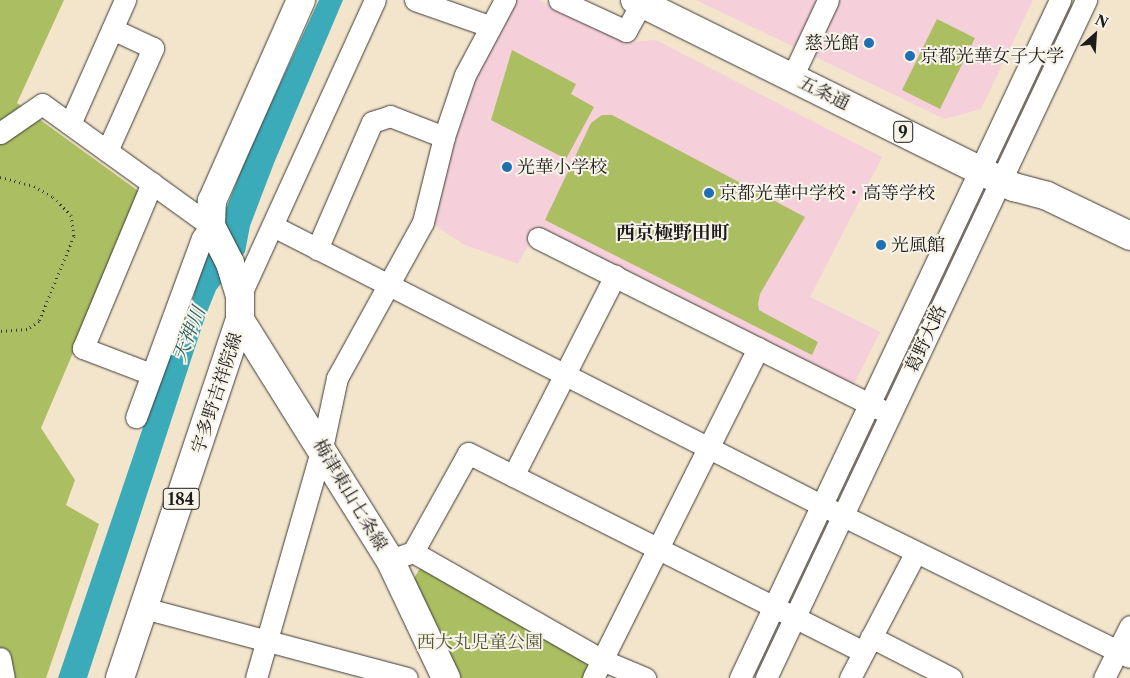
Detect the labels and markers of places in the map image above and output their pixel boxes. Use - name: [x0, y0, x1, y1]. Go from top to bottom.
- place label: 慈光館: [805, 32, 859, 54]
- marker: 慈光館: [863, 37, 875, 49]
- place label: 京都光華女子大学: [920, 45, 1064, 67]
- marker: 京都光華女子大学: [904, 50, 916, 62]
- place label: 光華小学校: [517, 156, 607, 178]
- marker: 光華小学校: [501, 161, 513, 173]
- place label: 京都光華中学校・高等学校: [719, 182, 935, 204]
- marker: 京都光華中学校・高等学校: [703, 187, 715, 199]
- place label: 光風館: [891, 234, 945, 256]
- marker: 光風館: [875, 239, 887, 251]

